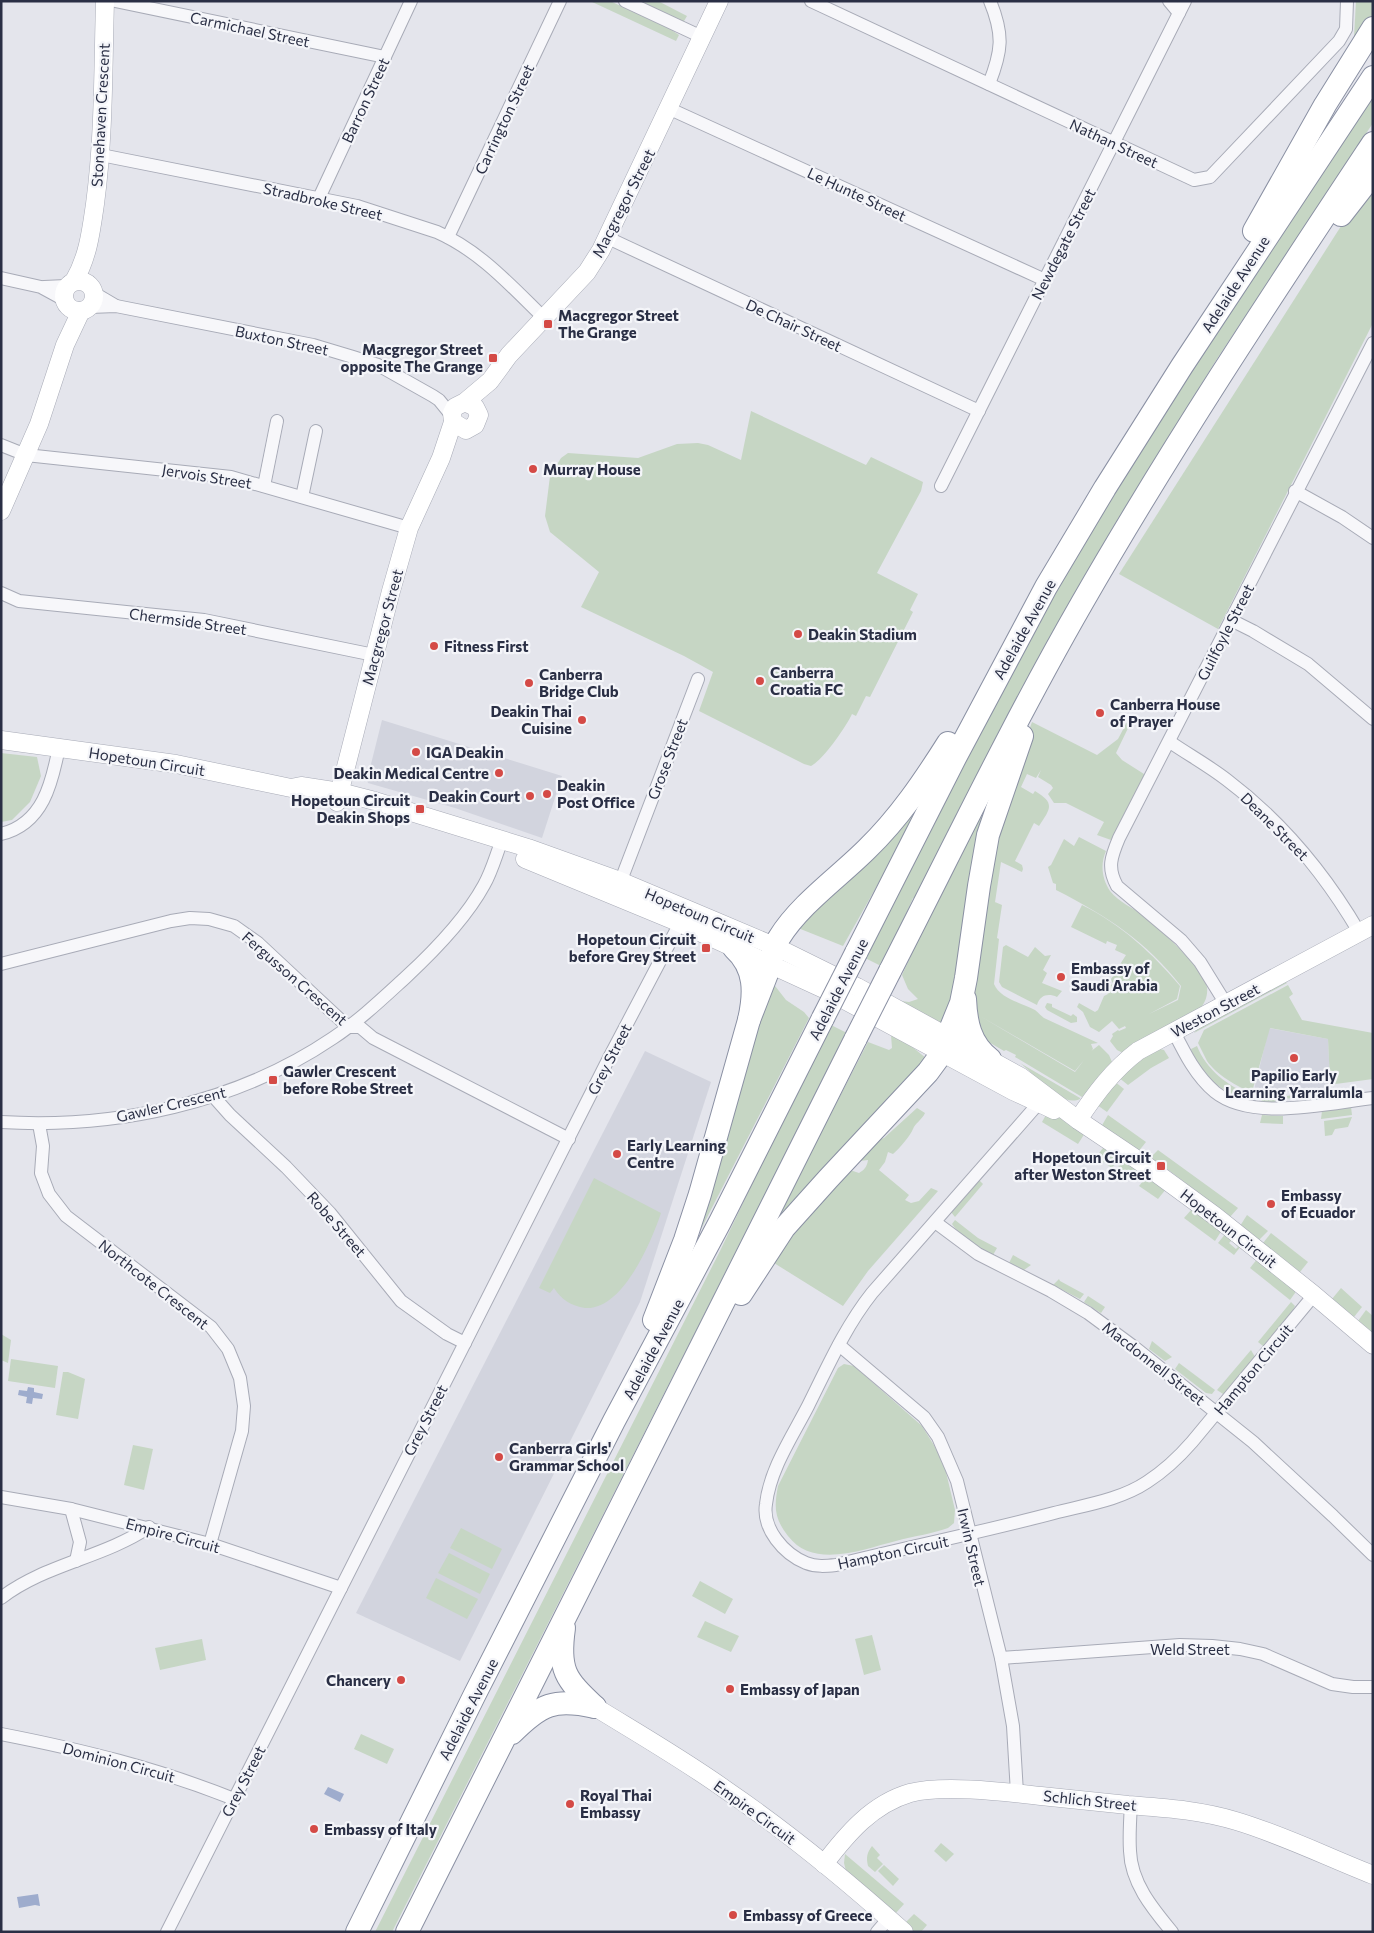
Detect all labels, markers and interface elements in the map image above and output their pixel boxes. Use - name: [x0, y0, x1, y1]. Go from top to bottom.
- street label: Carmichael Street: [189, 8, 311, 50]
- street label: Stonehaven Crescent: [87, 43, 113, 187]
- street label: Barron Street: [337, 54, 393, 146]
- street label: Carrington Street: [471, 61, 537, 177]
- street label: Nathan Street: [1067, 115, 1161, 171]
- street label: Macgregor Street: [588, 146, 658, 260]
- street label: Le Hunte Street: [805, 163, 909, 225]
- street label: Stradbroke Street: [262, 179, 384, 223]
- street label: Newdegate Street: [1027, 185, 1099, 303]
- street label: Adelaide Avenue: [1197, 232, 1273, 336]
- street label: De Chair Street: [743, 295, 845, 355]
- place label: Macgregor Street The Grange: [558, 306, 679, 341]
- marker: Macgregor Street The Grange: [542, 318, 554, 330]
- street label: Buxton Street: [234, 321, 330, 359]
- place label: Macgregor Street opposite The Grange: [341, 340, 483, 375]
- marker: Macgregor Street opposite The Grange: [487, 352, 499, 364]
- street label: Jervois Street: [161, 460, 253, 492]
- place label: Murray House: [543, 460, 641, 478]
- marker: Murray House: [527, 463, 539, 475]
- street label: Macgregor Street: [358, 567, 406, 687]
- street label: Adelaide Avenue: [989, 576, 1059, 682]
- street label: Guilfoyle Street: [1193, 581, 1257, 683]
- street label: Chermside Street: [128, 604, 248, 638]
- place label: Deakin Stadium: [808, 625, 917, 643]
- marker: Deakin Stadium: [792, 628, 804, 640]
- place label: Fitness First: [444, 637, 529, 655]
- marker: Fitness First: [428, 640, 440, 652]
- place label: Canberra Croatia FC: [770, 663, 843, 698]
- place label: Canberra Bridge Club: [539, 665, 619, 700]
- marker: Canberra Croatia FC: [754, 675, 766, 687]
- marker: Canberra Bridge Club: [523, 677, 535, 689]
- place label: Canberra House of Prayer: [1110, 695, 1220, 730]
- place label: Deakin Thai Cuisine: [490, 702, 572, 737]
- marker: Canberra House of Prayer: [1094, 707, 1106, 719]
- marker: Deakin Thai Cuisine: [576, 714, 588, 726]
- street label: Grose Street: [643, 716, 691, 802]
- street label: Hopetoun Circuit: [88, 743, 206, 779]
- place label: IGA Deakin: [426, 743, 504, 761]
- marker: IGA Deakin: [410, 746, 422, 758]
- place label: Deakin Medical Centre: [333, 764, 489, 782]
- marker: Deakin Medical Centre: [493, 767, 505, 779]
- place label: Deakin Post Office: [557, 776, 635, 811]
- place label: Deakin Court: [429, 787, 520, 805]
- marker: Deakin Post Office: [541, 788, 553, 800]
- street label: Deane Street: [1237, 788, 1313, 864]
- marker: Deakin Court: [524, 790, 536, 802]
- place label: Hopetoun Circuit Deakin Shops: [291, 791, 410, 826]
- marker: Hopetoun Circuit Deakin Shops: [414, 803, 426, 815]
- street label: Hopetoun Circuit: [642, 884, 758, 946]
- street label: Fergusson Crescent: [239, 927, 351, 1029]
- place label: Hopetoun Circuit before Grey Street: [569, 930, 696, 965]
- street label: Adelaide Avenue: [805, 935, 871, 1043]
- marker: Hopetoun Circuit before Grey Street: [700, 942, 712, 954]
- place label: Embassy of Saudi Arabia: [1071, 959, 1158, 994]
- marker: Embassy of Saudi Arabia: [1055, 971, 1067, 983]
- street label: Weston Street: [1168, 979, 1262, 1041]
- street label: Grey Street: [583, 1020, 635, 1098]
- marker: Papilio Early Learning Yarralumla: [1288, 1052, 1300, 1064]
- place label: Gawler Crescent before Robe Street: [283, 1062, 413, 1097]
- place label: Papilio Early Learning Yarralumla: [1225, 1066, 1363, 1101]
- marker: Gawler Crescent before Robe Street: [267, 1074, 279, 1086]
- street label: Gawler Crescent: [114, 1083, 228, 1125]
- place label: Early Learning Centre: [627, 1136, 726, 1171]
- marker: Early Learning Centre: [611, 1148, 623, 1160]
- place label: Hopetoun Circuit after Weston Street: [1014, 1148, 1151, 1183]
- marker: Hopetoun Circuit after Weston Street: [1155, 1160, 1167, 1172]
- street label: Hopetoun Circuit: [1177, 1185, 1281, 1271]
- place label: Embassy of Ecuador: [1281, 1186, 1356, 1221]
- street label: Robe Street: [304, 1188, 370, 1260]
- marker: Embassy of Ecuador: [1265, 1198, 1277, 1210]
- street label: Northcote Crescent: [95, 1235, 213, 1333]
- street label: Adelaide Avenue: [619, 1295, 687, 1402]
- street label: Macdonnell Street: [1099, 1317, 1209, 1409]
- street label: Hampton Circuit: [1210, 1320, 1296, 1418]
- street label: Grey Street: [399, 1381, 451, 1459]
- place label: Canberra Girls' Grammar School: [509, 1439, 624, 1474]
- marker: Canberra Girls' Grammar School: [493, 1451, 505, 1463]
- street label: Irwin Street: [954, 1506, 990, 1588]
- street label: Empire Circuit: [124, 1514, 222, 1556]
- street label: Hampton Circuit: [836, 1531, 950, 1573]
- street label: Weld Street: [1150, 1640, 1230, 1658]
- street label: Adelaide Avenue: [435, 1655, 501, 1763]
- place label: Chancery: [326, 1671, 392, 1689]
- marker: Chancery: [395, 1674, 407, 1686]
- place label: Embassy of Japan: [740, 1680, 860, 1698]
- marker: Embassy of Japan: [724, 1683, 736, 1695]
- street label: Dominion Circuit: [61, 1738, 177, 1786]
- street label: Grey Street: [217, 1742, 269, 1820]
- street label: Empire Circuit: [711, 1776, 799, 1848]
- place label: Royal Thai Embassy: [580, 1786, 652, 1821]
- street label: Schlich Street: [1042, 1786, 1138, 1814]
- marker: Royal Thai Embassy: [564, 1798, 576, 1810]
- place label: Embassy of Italy: [324, 1820, 438, 1838]
- marker: Embassy of Italy: [308, 1823, 320, 1835]
- place label: Embassy of Greece: [743, 1906, 873, 1924]
- marker: Embassy of Greece: [727, 1909, 739, 1921]

